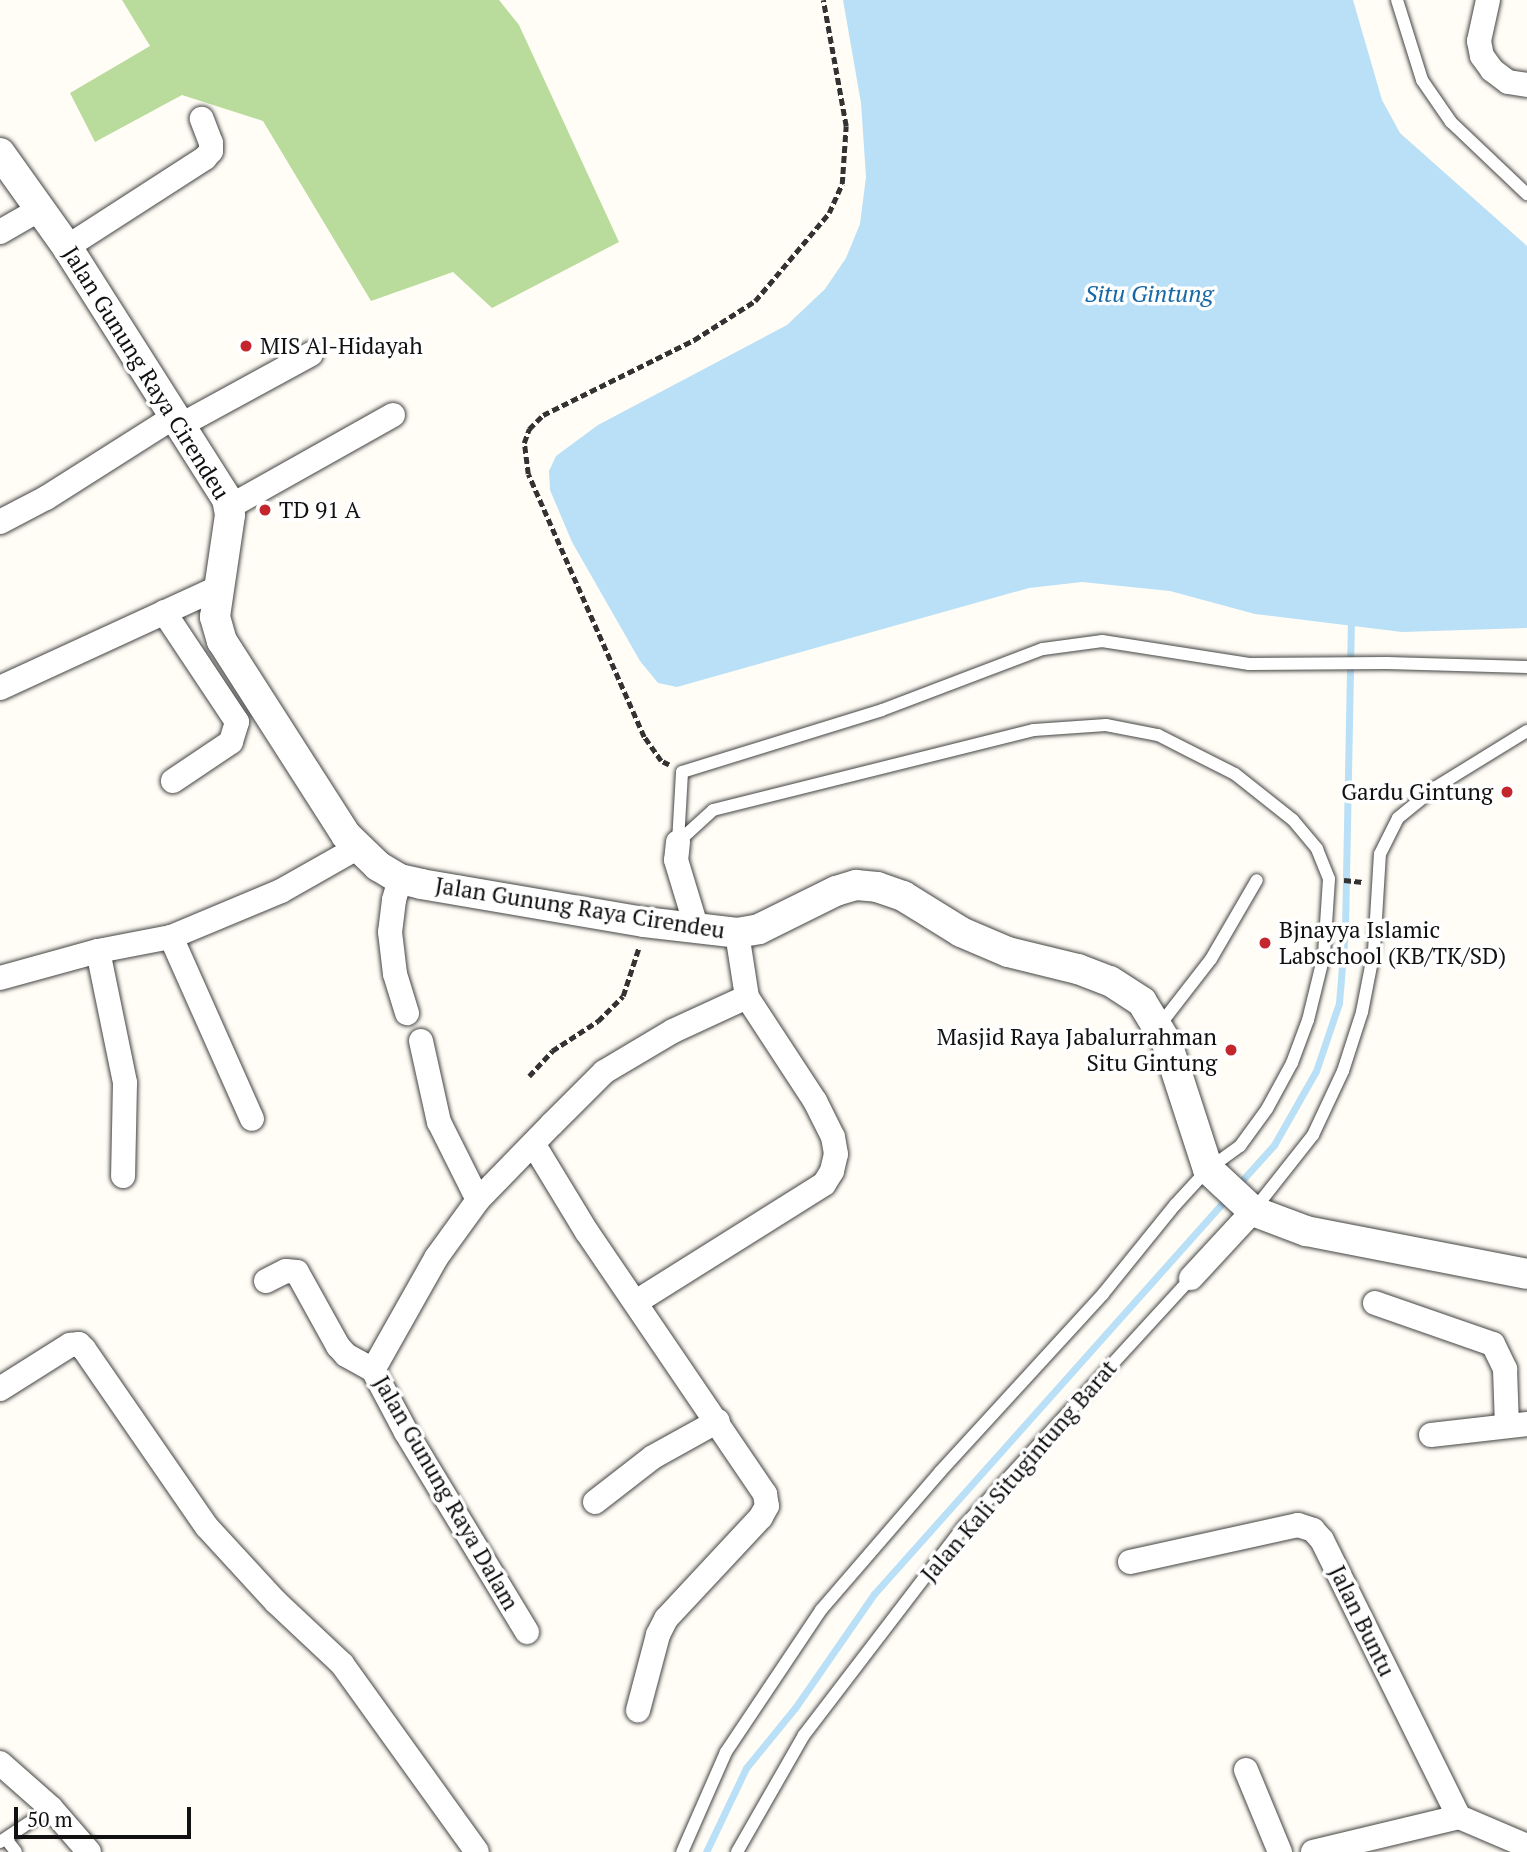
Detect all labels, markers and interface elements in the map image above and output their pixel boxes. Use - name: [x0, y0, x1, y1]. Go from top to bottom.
- street label: Jalan Gunung Raya Cirendeu: [57, 241, 235, 505]
- water label: Situ Gintung: [1085, 280, 1213, 308]
- place label: MIS Al-Hidayah: [260, 332, 423, 360]
- marker: MIS Al-Hidayah: [238, 338, 254, 354]
- place label: TD 91 A: [279, 496, 361, 524]
- marker: TD 91 A: [257, 502, 273, 518]
- place label: Gardu Gintung: [1341, 778, 1493, 806]
- marker: Gardu Gintung: [1499, 784, 1515, 800]
- street label: Jalan Gunung Raya Cirendeu: [433, 871, 727, 945]
- place label: Bjnayya Islamic Labschool (KB/TK/SD): [1279, 916, 1506, 970]
- marker: Bjnayya Islamic Labschool (KB/TK/SD): [1257, 935, 1273, 951]
- place label: Masjid Raya Jabalurrahman Situ Gintung: [937, 1023, 1217, 1077]
- marker: Masjid Raya Jabalurrahman Situ Gintung: [1223, 1042, 1239, 1058]
- street label: Jalan Kali Situgintung Barat: [915, 1355, 1123, 1587]
- street label: Jalan Gunung Raya Dalam: [368, 1371, 524, 1615]
- street label: Jalan Buntu: [1323, 1561, 1401, 1681]
- scale bar: [18, 1792, 194, 1836]
- text: 50 m: [27, 1805, 73, 1833]

